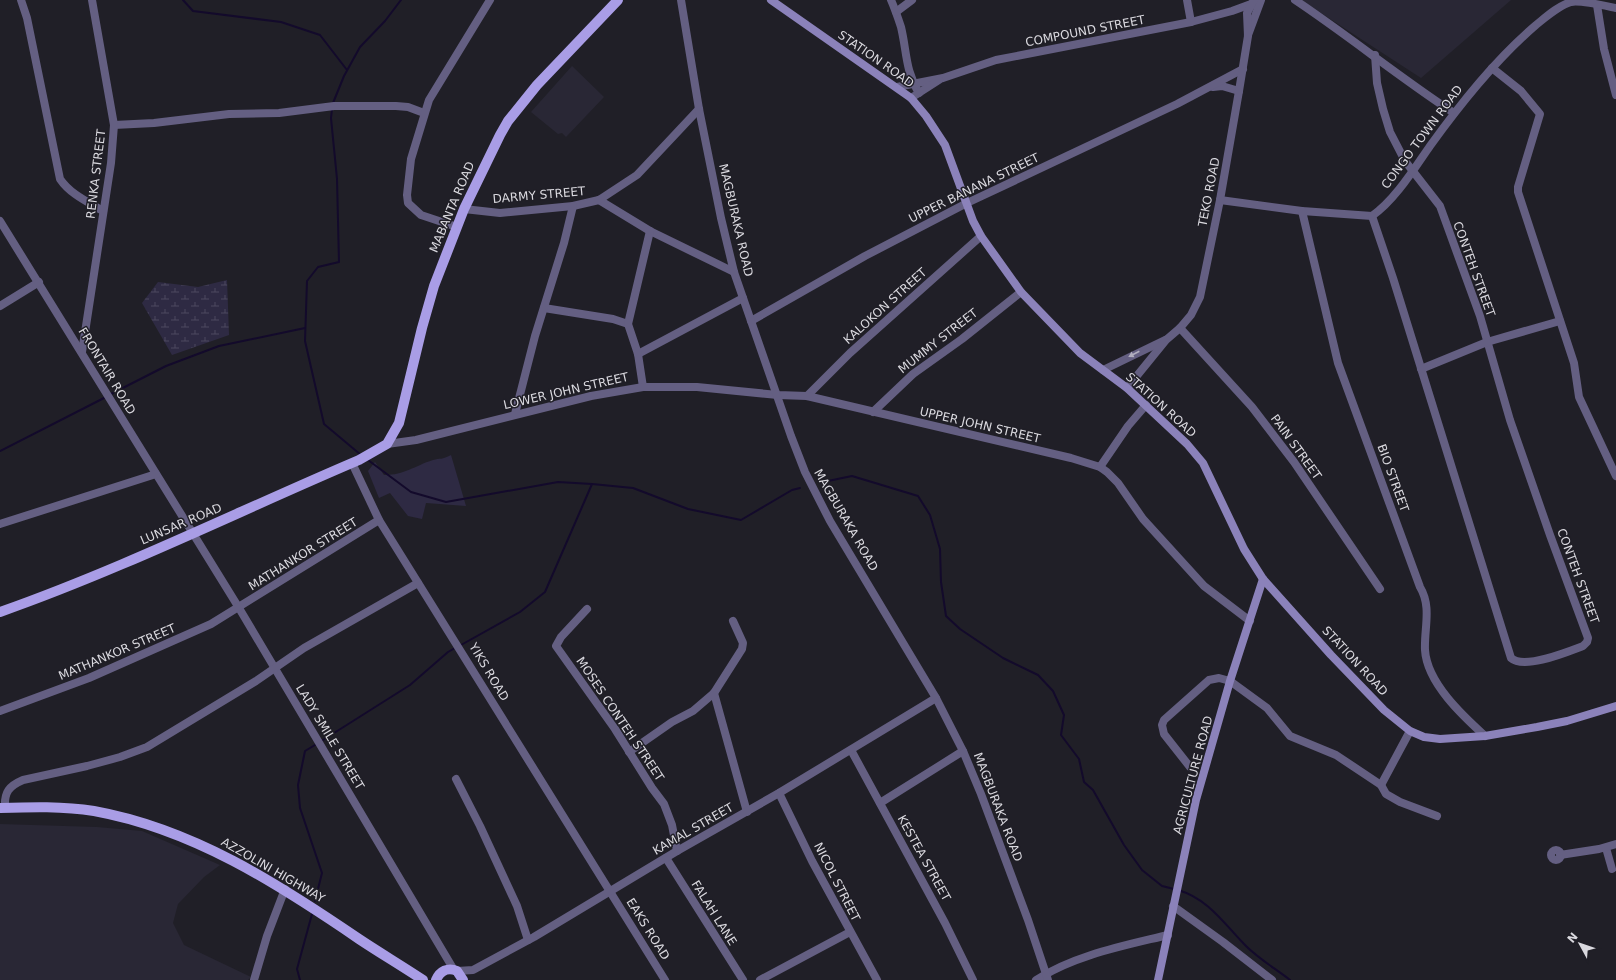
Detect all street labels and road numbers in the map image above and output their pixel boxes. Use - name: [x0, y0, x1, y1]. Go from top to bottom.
- street label: COMPOUND STREET: [1024, 12, 1147, 49]
- street label: STATION ROAD: [835, 28, 917, 90]
- street label: CONGO TOWN ROAD: [1379, 83, 1465, 191]
- street label: RENKA STREET: [84, 128, 109, 220]
- street label: UPPER BANANA STREET: [906, 150, 1042, 226]
- street label: TEKO ROAD: [1195, 156, 1223, 229]
- street label: MABANTA ROAD: [427, 159, 477, 255]
- street label: MAGBURAKA ROAD: [716, 162, 756, 278]
- street label: DARMY STREET: [492, 184, 587, 206]
- street label: CONTEH STREET: [1450, 219, 1498, 319]
- street label: KALOKON STREET: [841, 265, 930, 347]
- street label: MUMMY STREET: [896, 305, 981, 376]
- street label: FRONTAIR ROAD: [76, 325, 138, 417]
- street label: LOWER JOHN STREET: [502, 370, 631, 412]
- street label: STATION ROAD: [1123, 370, 1199, 440]
- street label: UPPER JOHN STREET: [918, 404, 1042, 446]
- street label: PAIN STREET: [1268, 412, 1325, 483]
- street label: BIO STREET: [1374, 442, 1412, 514]
- street label: MAGBURAKA ROAD: [811, 467, 881, 573]
- street label: LUNSAR ROAD: [138, 501, 224, 547]
- street label: MATHANKOR STREET: [246, 514, 361, 593]
- street label: CONTEH STREET: [1554, 526, 1602, 626]
- street label: MATHANKOR STREET: [56, 621, 178, 683]
- street label: STATION ROAD: [1319, 624, 1391, 698]
- street label: YIKS ROAD: [466, 640, 512, 704]
- street label: MOSES CONTEH STREET: [573, 654, 667, 784]
- street label: LADY SMILE STREET: [293, 682, 367, 793]
- street label: AGRICULTURE ROAD: [1170, 714, 1216, 836]
- street label: MAGBURAKA ROAD: [971, 751, 1025, 863]
- street label: KAMAL STREET: [650, 800, 736, 858]
- street label: KESTEA STREET: [895, 813, 954, 904]
- street label: AZZOLINI HIGHWAY: [219, 835, 328, 906]
- street label: NICOL STREET: [811, 840, 863, 924]
- street label: FALAH LANE: [689, 878, 739, 948]
- street label: EAKS ROAD: [623, 896, 673, 962]

